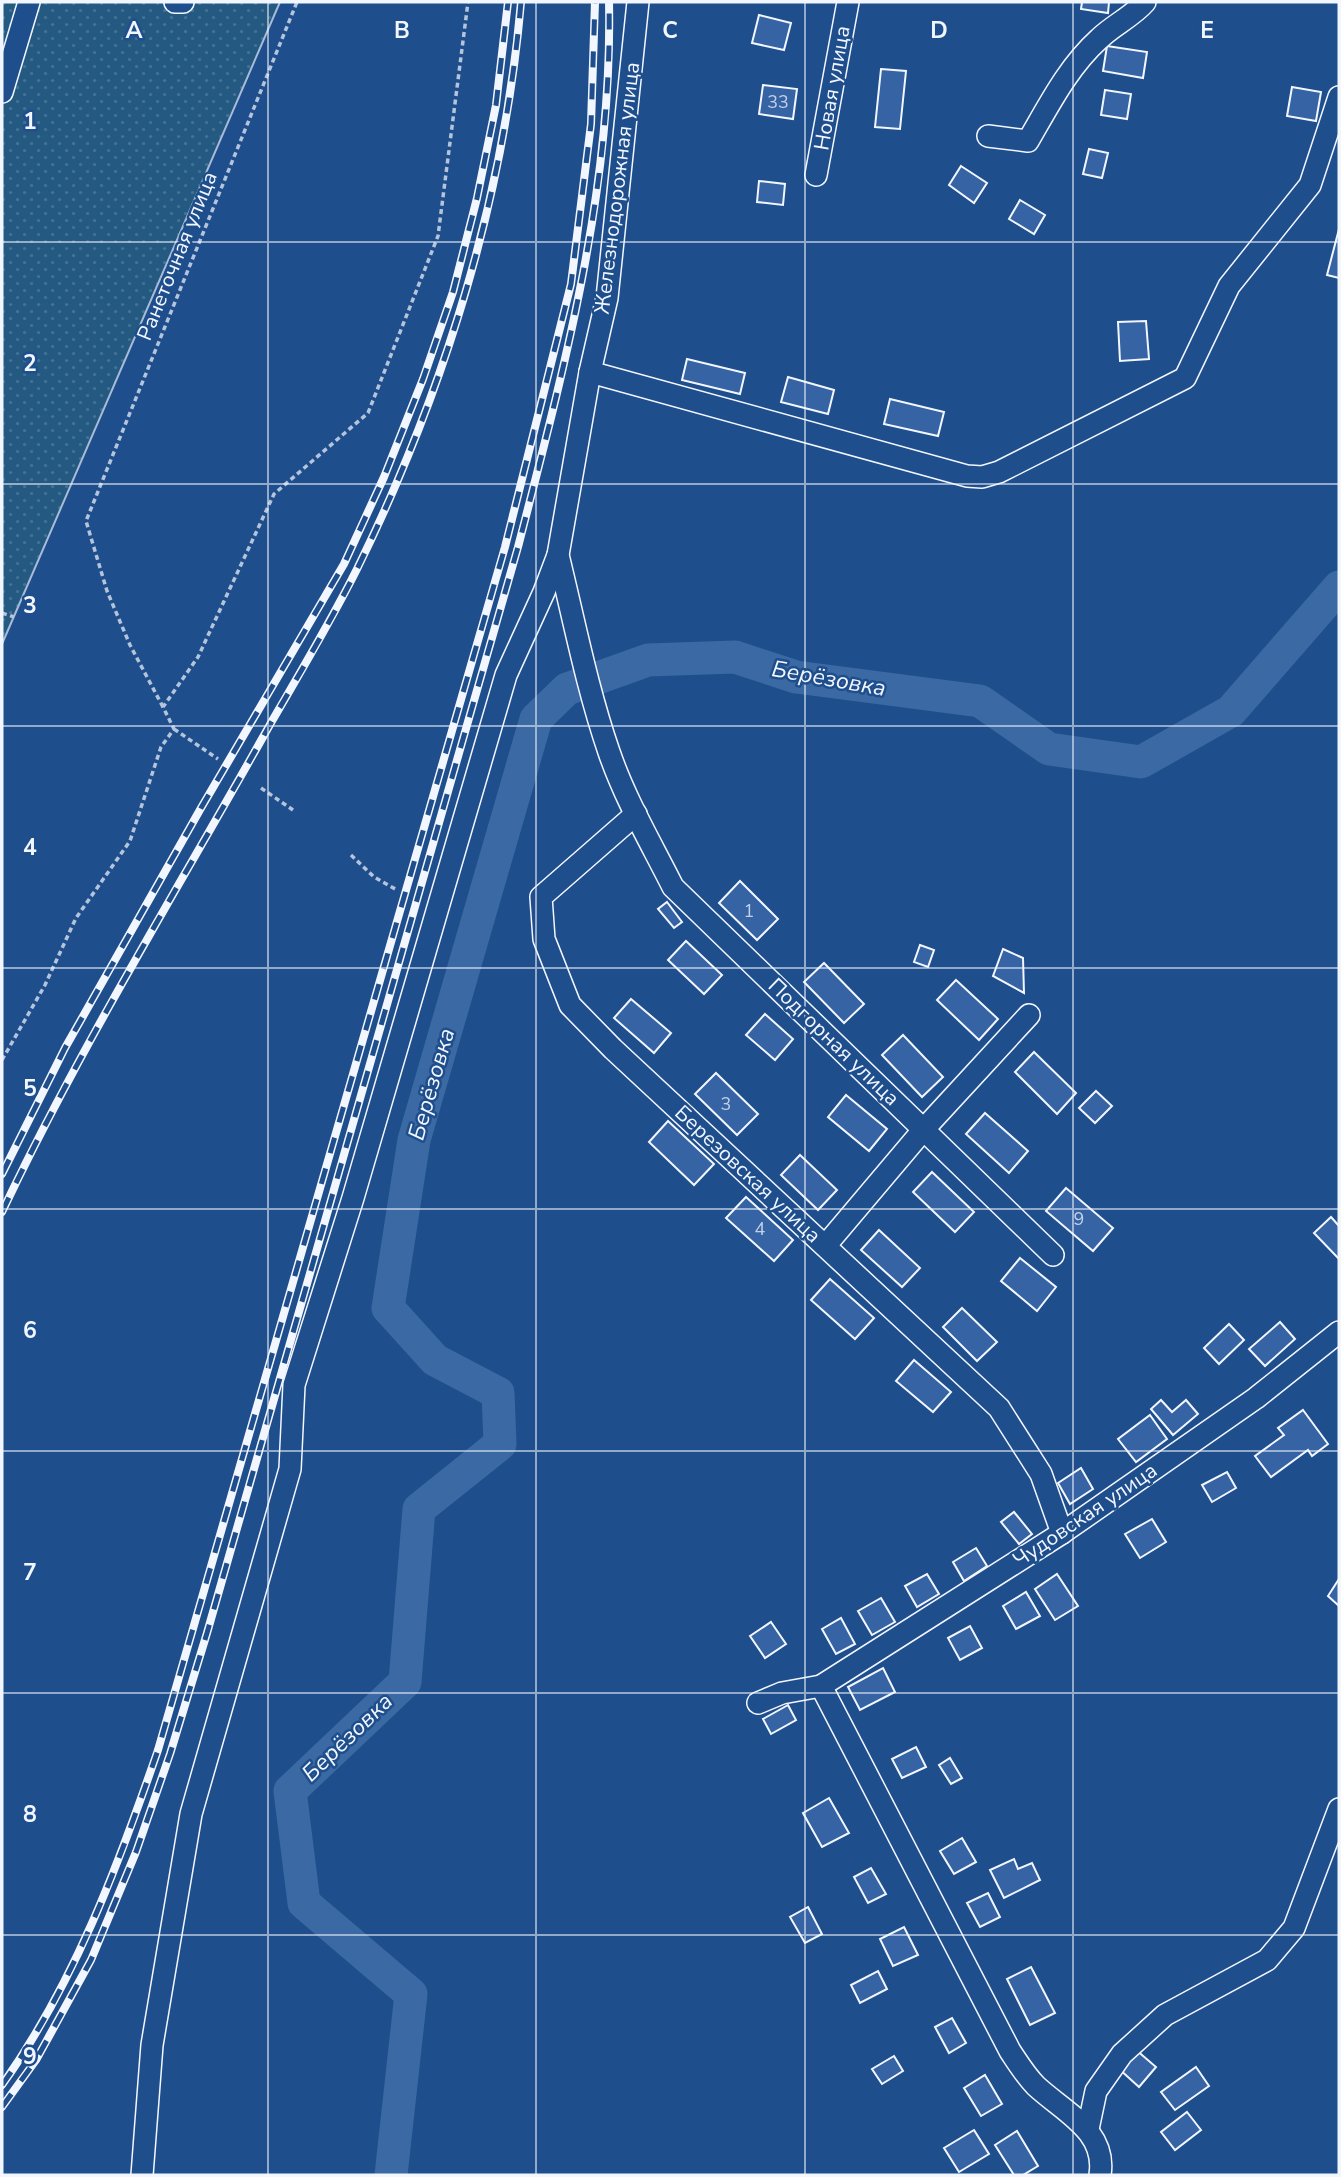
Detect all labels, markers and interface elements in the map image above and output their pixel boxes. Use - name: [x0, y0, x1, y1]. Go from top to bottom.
- text: A: [125, 15, 143, 46]
- text: B: [394, 15, 410, 46]
- text: C: [662, 15, 678, 46]
- text: D: [930, 15, 948, 46]
- text: E: [1200, 15, 1214, 46]
- street label: Новая улица: [807, 24, 857, 152]
- street label: Железнодорожная улица: [588, 60, 646, 316]
- house number: 33: [767, 90, 789, 114]
- text: 1: [23, 106, 37, 137]
- street label: Ранеточная улица: [130, 167, 224, 345]
- text: 2: [23, 348, 37, 379]
- text: 3: [23, 590, 37, 621]
- water label: Берёзовка: [769, 653, 888, 704]
- text: 4: [23, 832, 37, 863]
- house number: 1: [744, 899, 754, 923]
- street label: Подгорная улица: [762, 972, 906, 1112]
- water label: Берёзовка: [401, 1024, 462, 1144]
- text: 5: [23, 1073, 37, 1104]
- house number: 3: [721, 1092, 731, 1116]
- street label: Березовская улица: [669, 1099, 827, 1249]
- house number: 9: [1074, 1207, 1084, 1231]
- house number: 4: [755, 1217, 766, 1241]
- text: 6: [23, 1315, 37, 1346]
- street label: Чудовская улица: [1007, 1456, 1163, 1574]
- text: 7: [23, 1557, 37, 1588]
- water label: Берёзовка: [295, 1686, 400, 1789]
- text: 8: [23, 1799, 37, 1830]
- text: 9: [23, 2041, 37, 2072]

